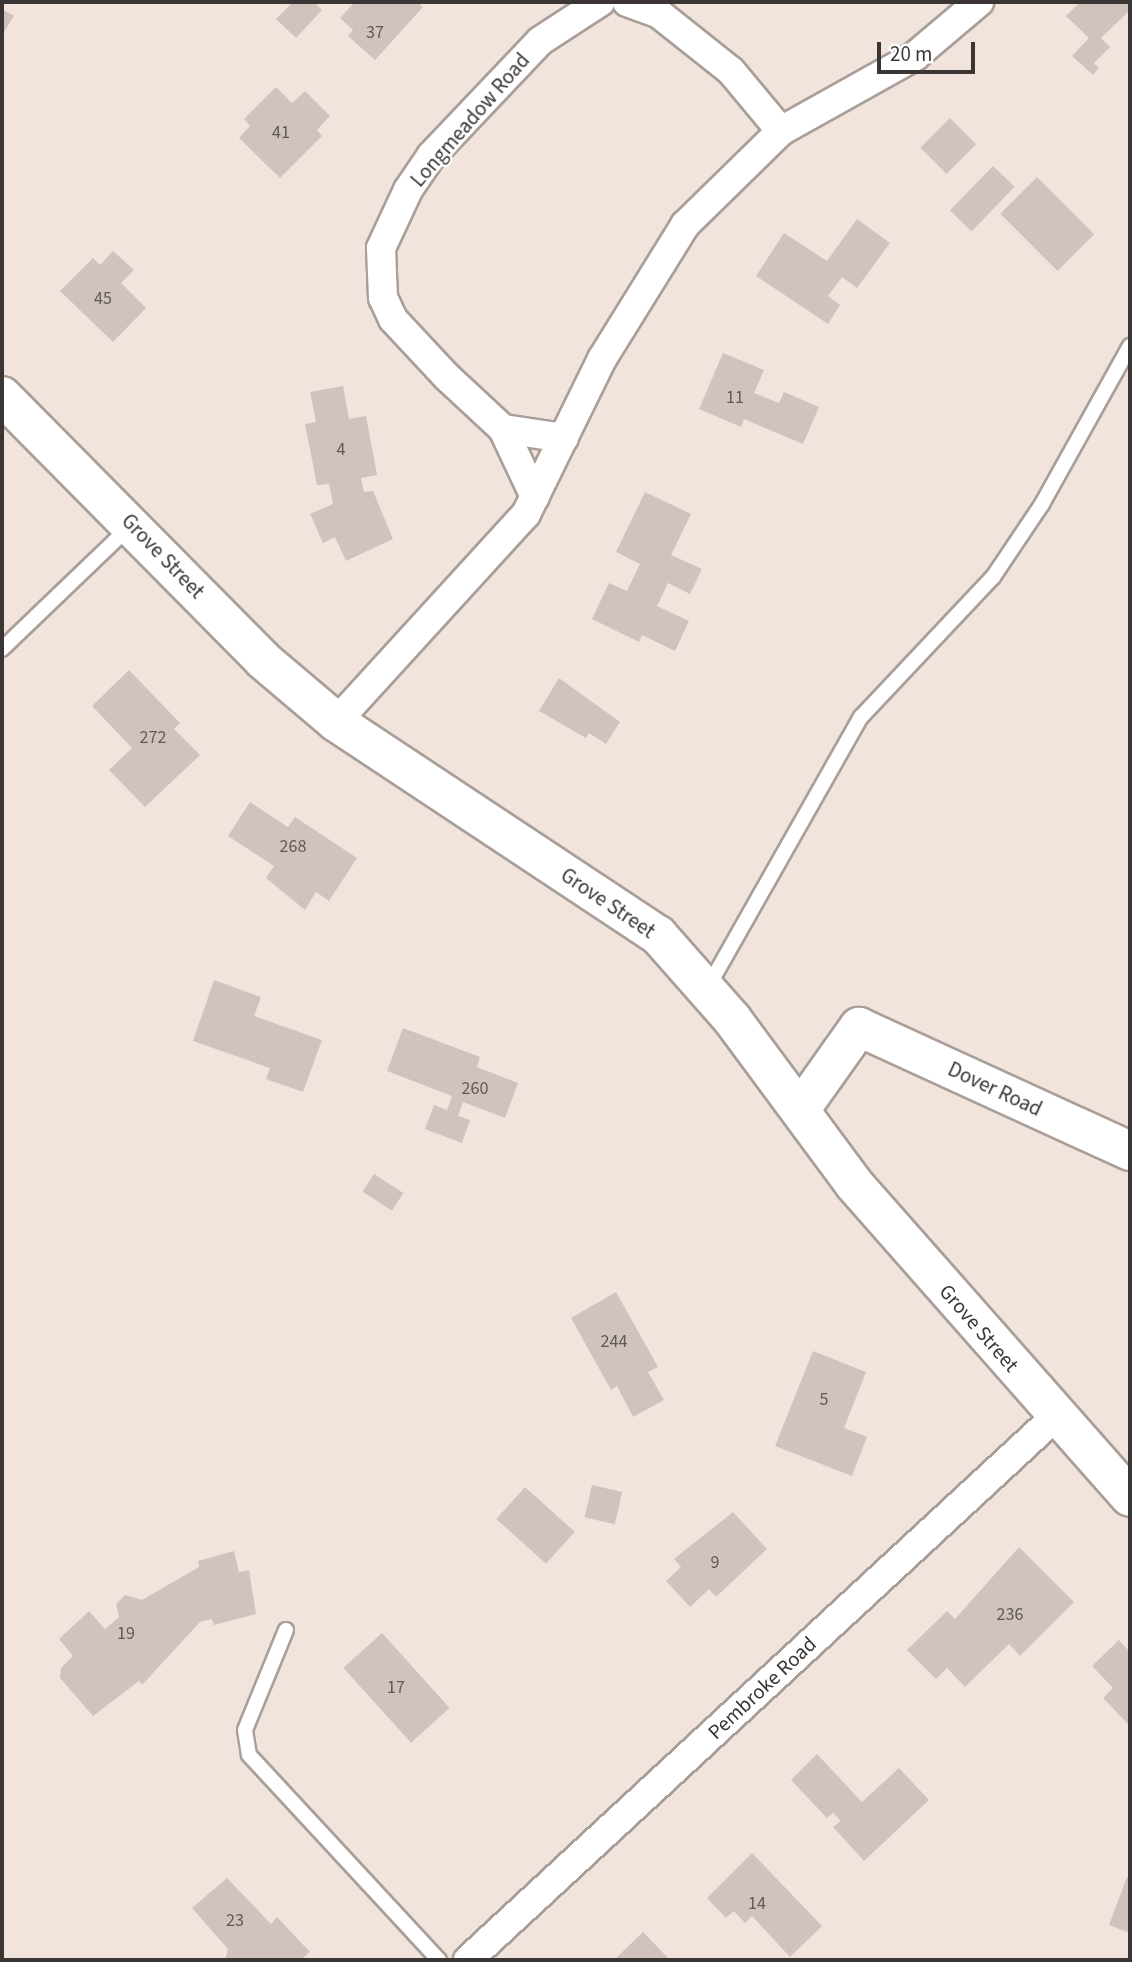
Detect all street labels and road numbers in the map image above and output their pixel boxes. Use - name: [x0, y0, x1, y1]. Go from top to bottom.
- street label: Longmeadow Road: [405, 48, 535, 192]
- street label: Grove Street: [116, 508, 210, 604]
- street label: Grove Street: [556, 862, 660, 944]
- street label: Dover Road: [944, 1056, 1046, 1122]
- street label: Grove Street: [934, 1279, 1024, 1377]
- street label: Pembroke Road: [703, 1631, 821, 1745]

